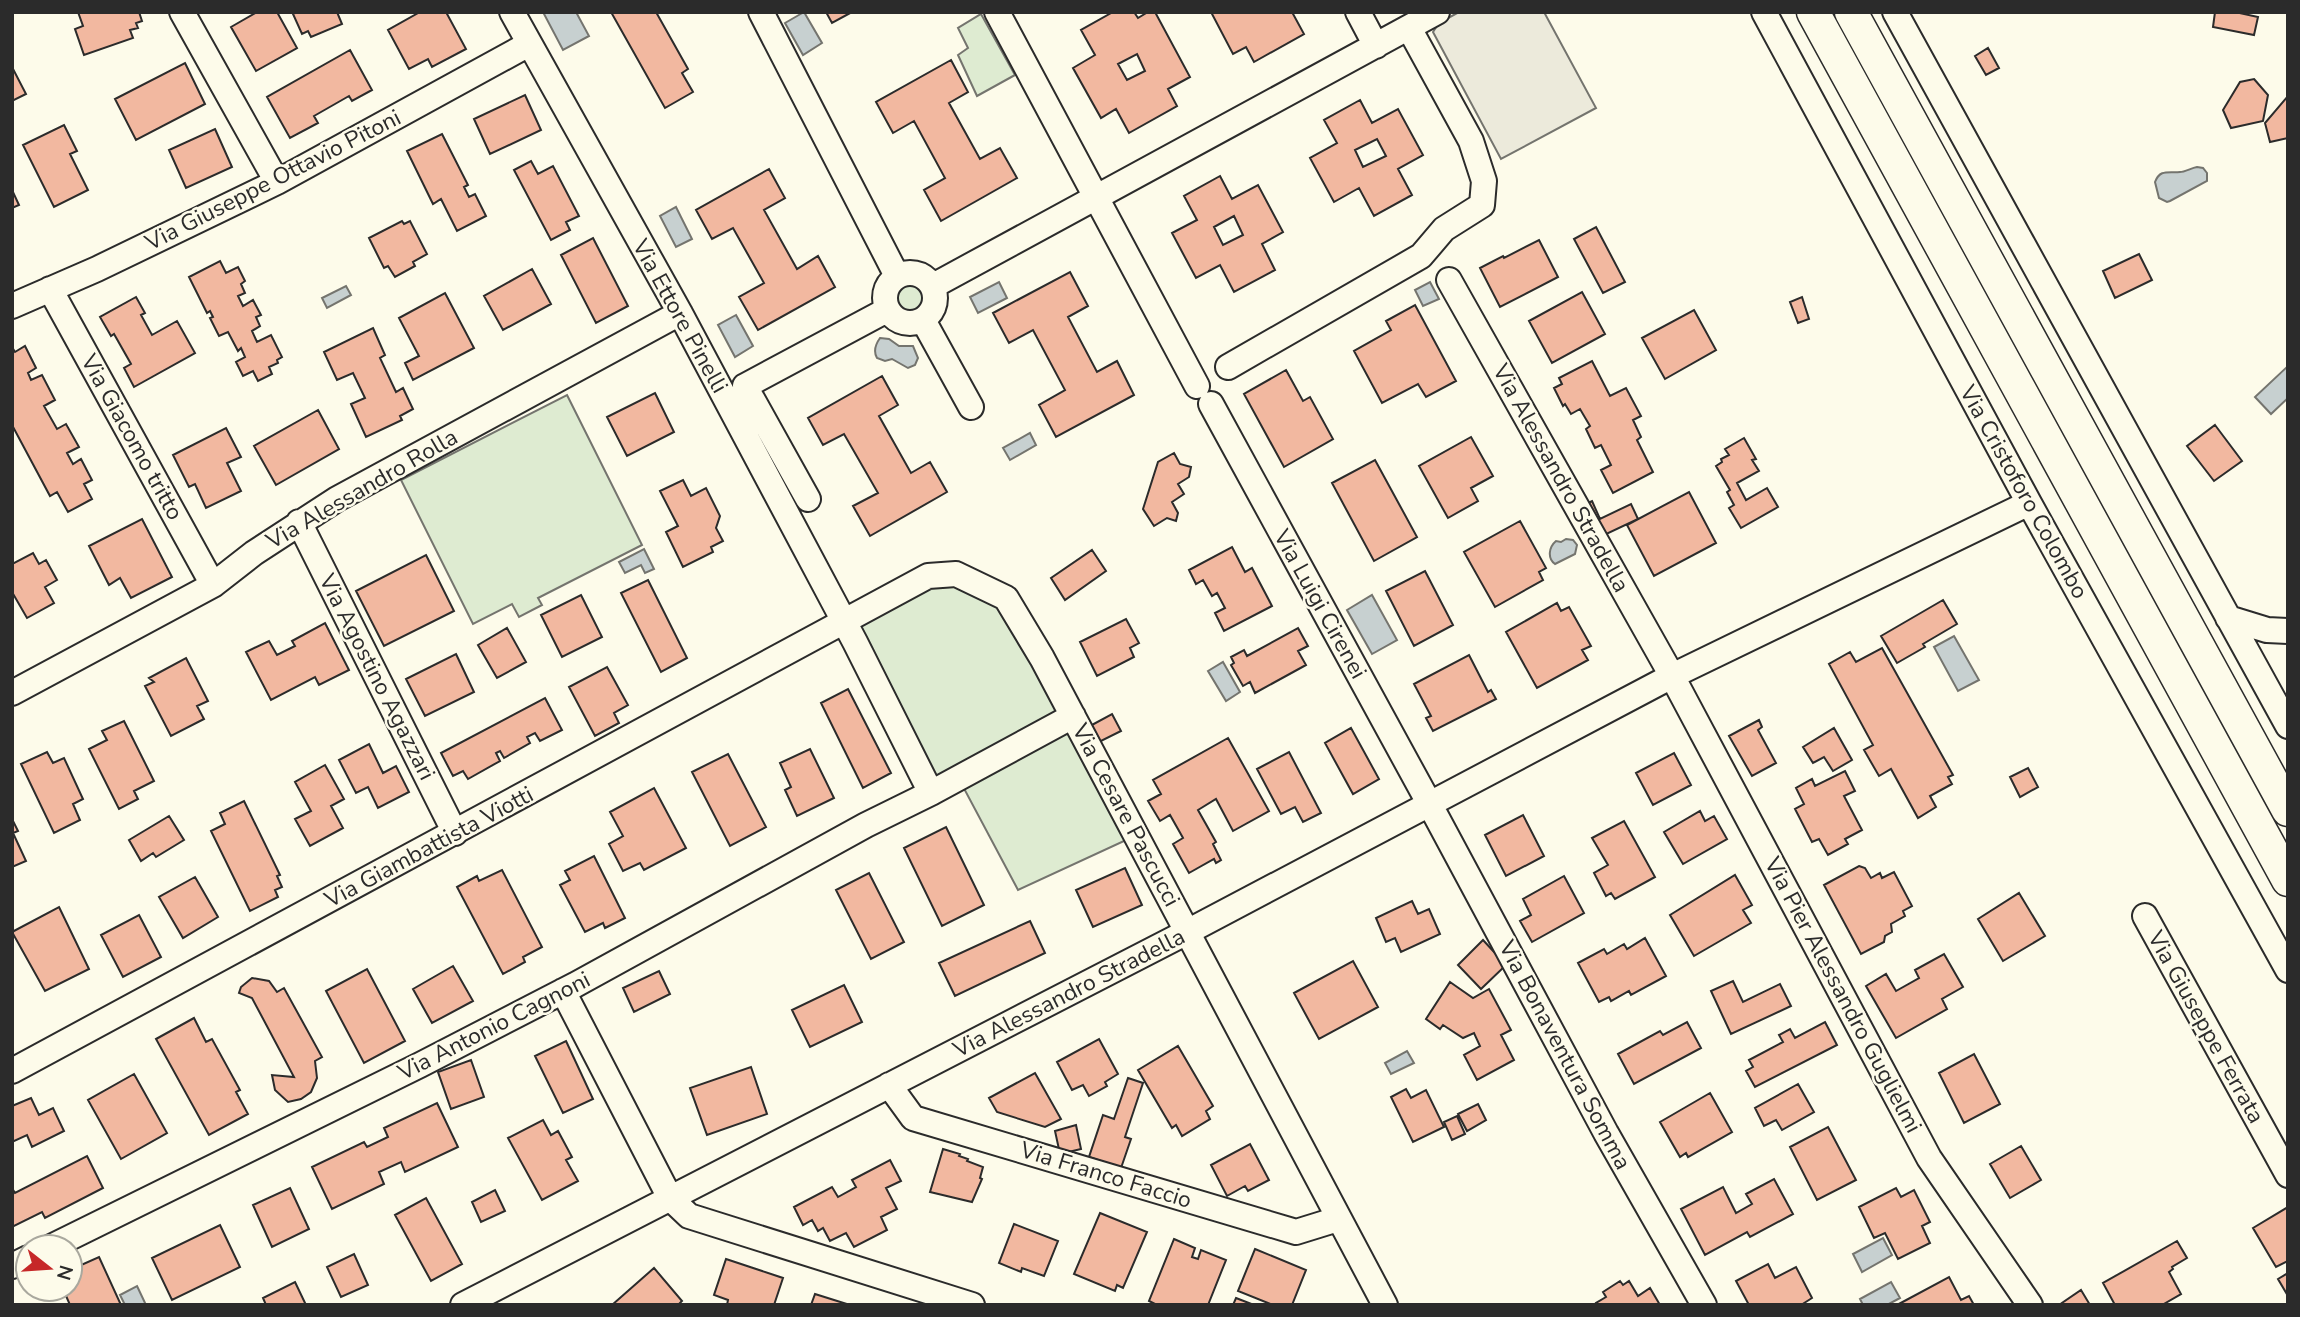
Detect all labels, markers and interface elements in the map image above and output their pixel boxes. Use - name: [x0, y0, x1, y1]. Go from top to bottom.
- street label: Via Giuseppe Ottavio Pitoni: [139, 102, 406, 258]
- street label: Via Ettore Pinelli: [624, 233, 735, 398]
- street label: Via Giacomo tritto: [73, 348, 190, 526]
- street label: Via Alessandro Stradella: [1485, 357, 1637, 598]
- street label: Via Cristoforo Colombo: [1952, 379, 2096, 604]
- street label: Via Alessandro Rolla: [260, 422, 463, 557]
- street label: Via Luigi Cirenei: [1266, 523, 1374, 684]
- street label: Via Agostino Agazzari: [311, 568, 442, 785]
- street label: Via Cesare Pascucci: [1064, 717, 1187, 912]
- street label: Via Giambattista Viotti: [318, 779, 539, 916]
- street label: Via Pier Alessandro Guglielmi: [1757, 851, 1929, 1138]
- street label: Via Alessandro Stradella: [947, 921, 1190, 1065]
- street label: Via Giuseppe Ferrata: [2140, 924, 2272, 1129]
- street label: Via Bonaventura Somma: [1491, 934, 1639, 1175]
- street label: Via Antonio Cagnoni: [392, 964, 595, 1088]
- street label: Via Franco Faccio: [1016, 1134, 1195, 1216]
- north arrow: [14, 1233, 84, 1303]
- text: N: [50, 1262, 79, 1283]

